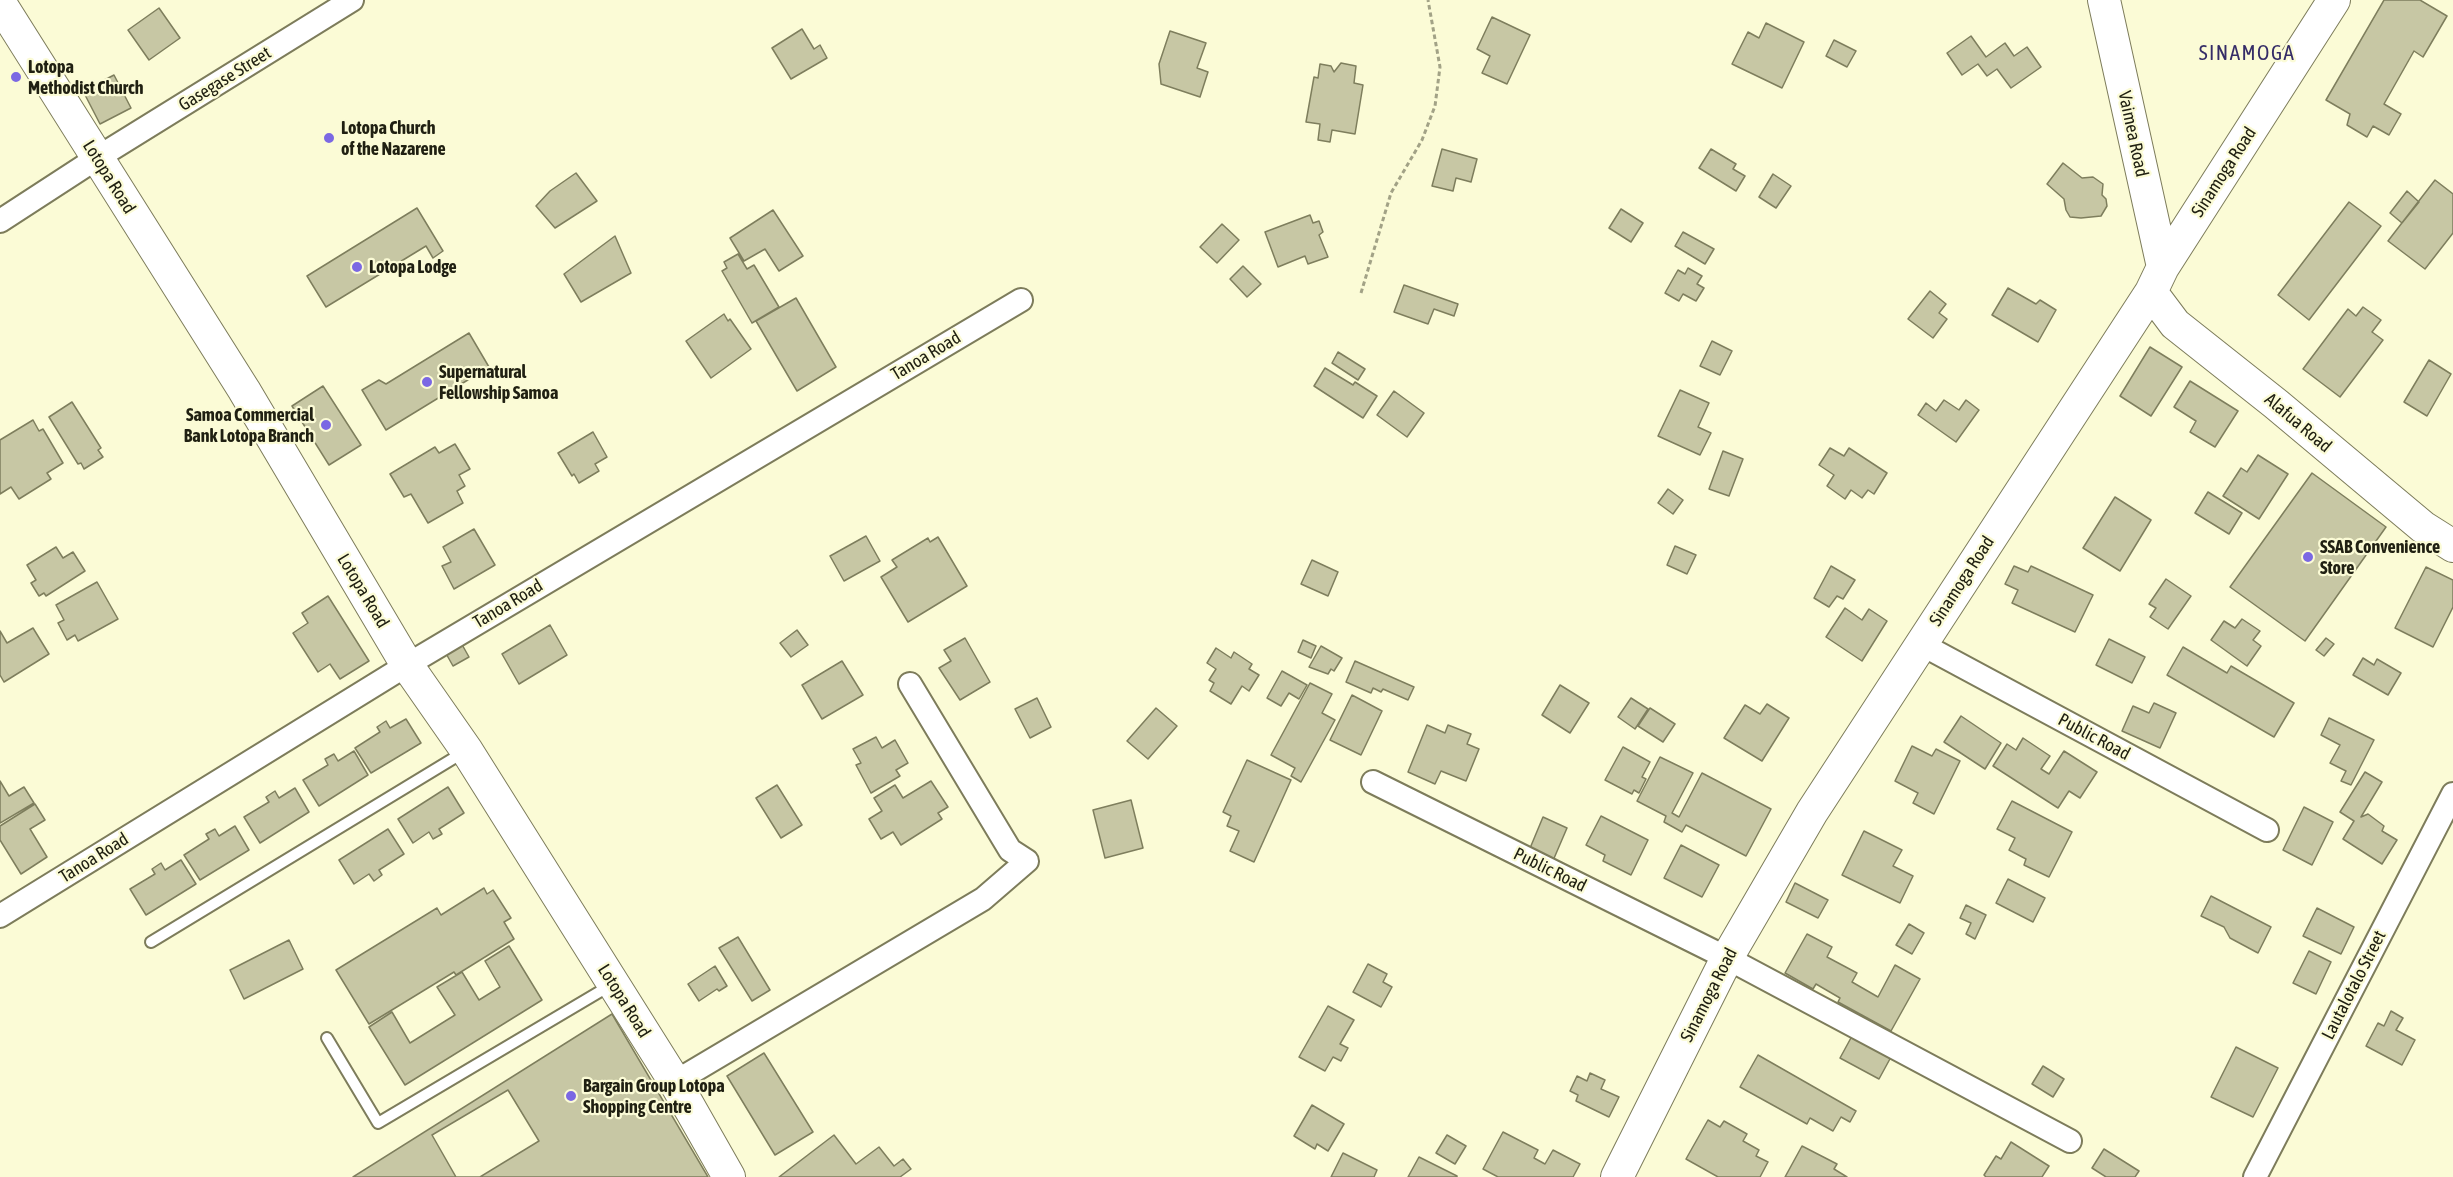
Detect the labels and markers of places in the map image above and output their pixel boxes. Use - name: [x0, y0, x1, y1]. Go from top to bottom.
- place label: Lotopa Methodist Church: [28, 56, 144, 98]
- marker: Lotopa Methodist Church: [9, 70, 23, 84]
- place label: Lotopa Church of the Nazarene: [341, 117, 446, 160]
- marker: Lotopa Church of the Nazarene: [322, 131, 336, 145]
- place label: Lotopa Lodge: [369, 256, 457, 278]
- marker: Lotopa Lodge: [350, 260, 364, 274]
- place label: Supernatural Fellowship Samoa: [439, 361, 558, 404]
- marker: Supernatural Fellowship Samoa: [420, 375, 434, 389]
- place label: Samoa Commercial Bank Lotopa Branch: [184, 404, 314, 446]
- marker: Samoa Commercial Bank Lotopa Branch: [319, 418, 333, 432]
- place label: SSAB Convenience Store: [2320, 536, 2440, 578]
- marker: SSAB Convenience Store: [2301, 550, 2315, 564]
- place label: Bargain Group Lotopa Shopping Centre: [583, 1075, 725, 1118]
- marker: Bargain Group Lotopa Shopping Centre: [564, 1089, 578, 1103]

